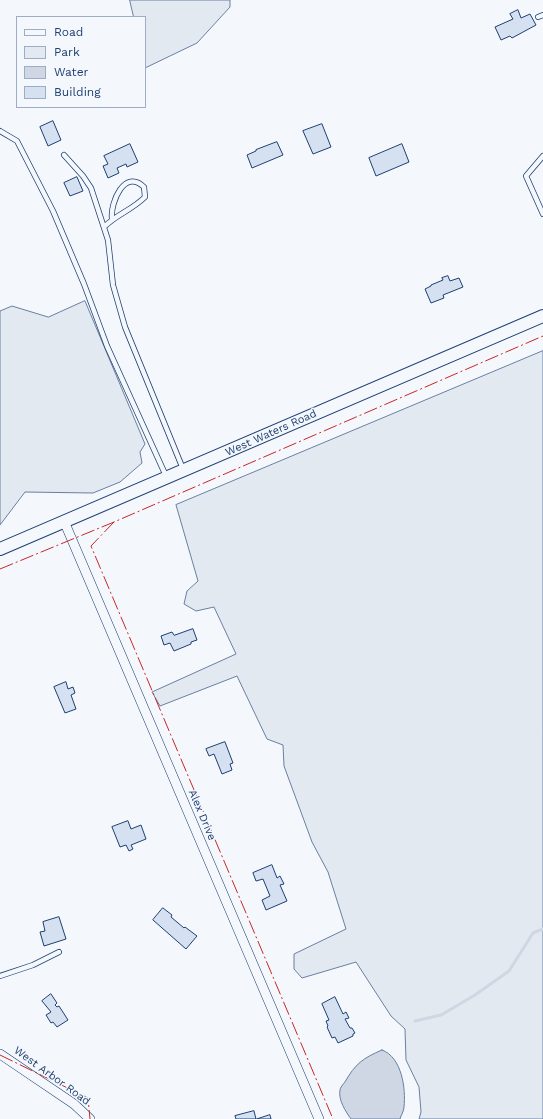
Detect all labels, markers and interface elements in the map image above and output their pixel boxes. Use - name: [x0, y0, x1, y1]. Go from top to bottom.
- legend: [16, 16, 146, 108]
- text: Road: [54, 25, 83, 39]
- text: Park: [54, 45, 80, 59]
- text: Water: [54, 65, 88, 79]
- text: Building: [54, 85, 101, 99]
- street label: West Waters Road: [223, 407, 319, 459]
- street label: Alex Drive: [185, 788, 219, 842]
- street label: West Arbor Road: [11, 1044, 93, 1108]

